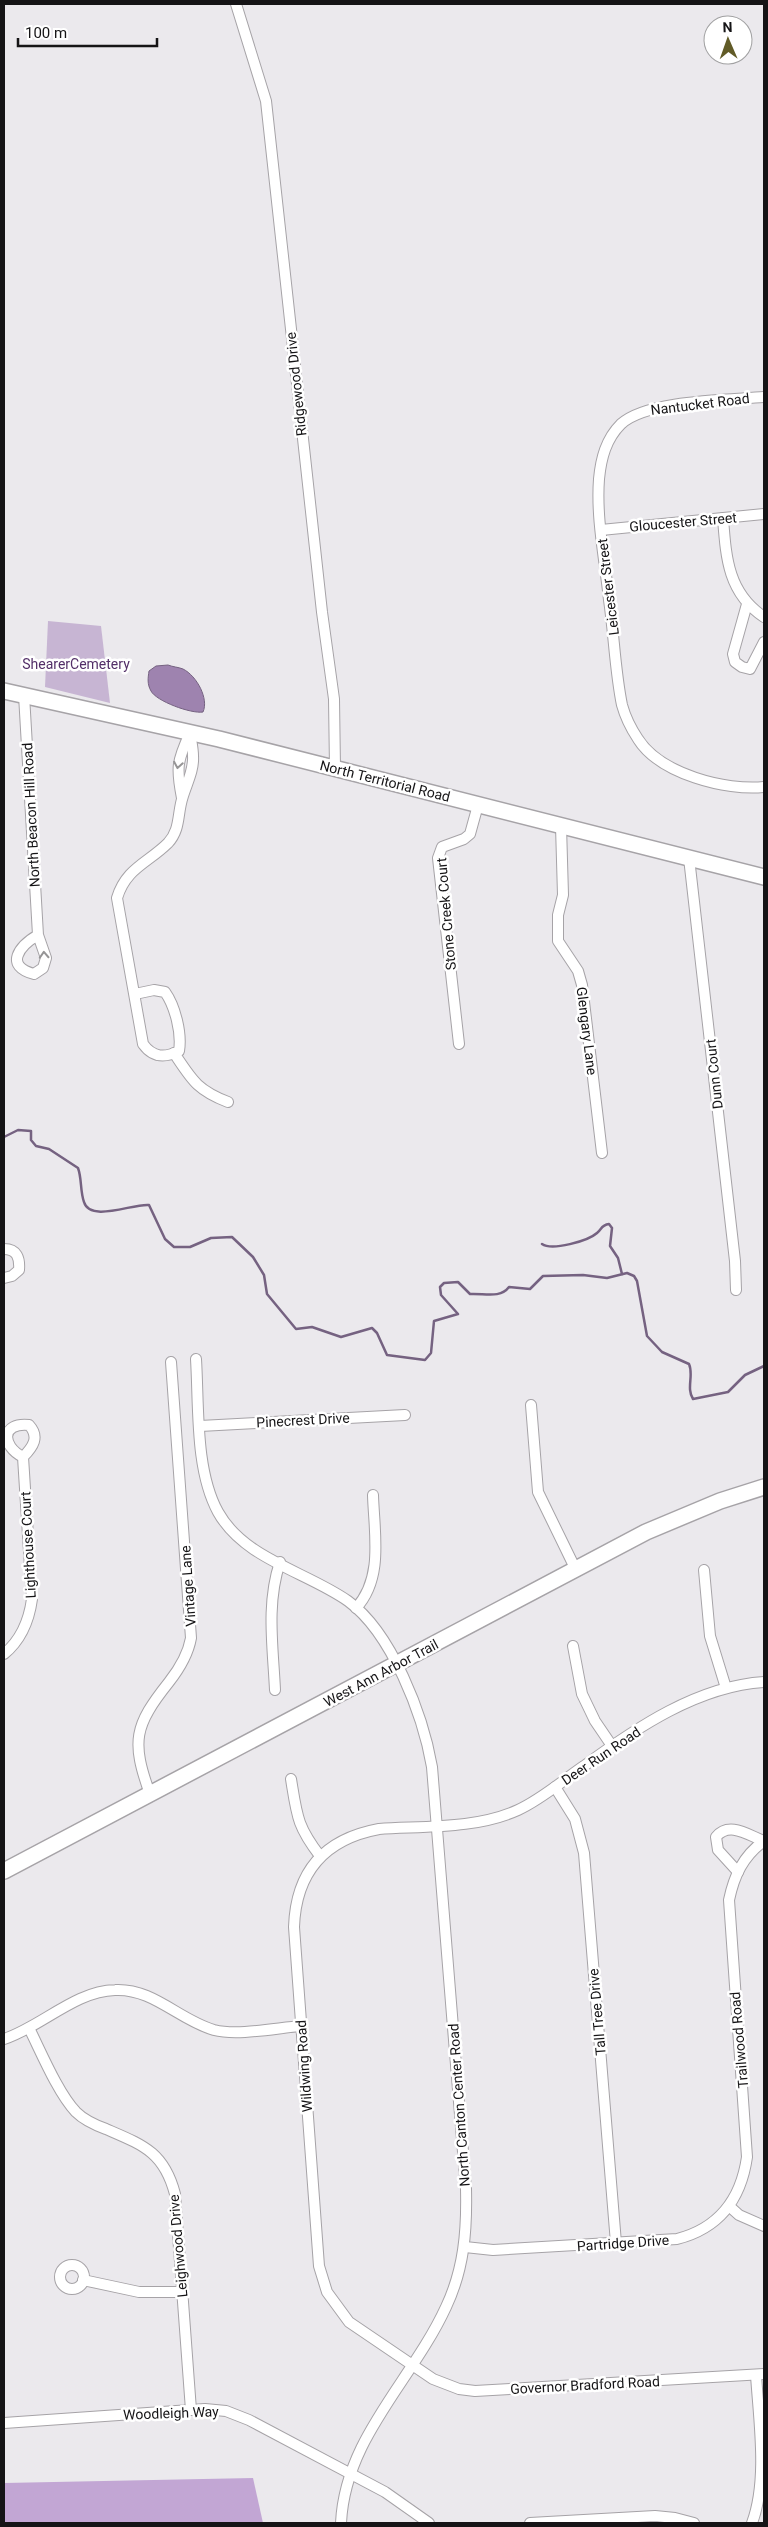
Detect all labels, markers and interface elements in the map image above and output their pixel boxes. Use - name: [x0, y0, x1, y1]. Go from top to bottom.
- scale bar: [18, 15, 156, 47]
- north arrow: [703, 15, 753, 65]
- text: N: [722, 19, 733, 35]
- text: 100 m: [25, 24, 67, 42]
- street label: Ridgewood Drive: [283, 331, 309, 437]
- street label: Nantucket Road: [650, 390, 750, 418]
- street label: Gloucester Street: [629, 509, 738, 535]
- street label: Leicester Street: [594, 537, 622, 636]
- park label: ShearerCemetery: [22, 656, 130, 672]
- street label: North Beacon Hill Road: [19, 742, 43, 888]
- street label: North Territorial Road: [318, 757, 452, 805]
- one-way arrow: [174, 760, 184, 769]
- street label: Stone Creek Court: [433, 857, 459, 971]
- one-way arrow: [39, 950, 50, 958]
- street label: Glengary Lane: [574, 986, 600, 1076]
- street label: Dunn Court: [702, 1038, 726, 1110]
- street label: Pinecrest Drive: [256, 1410, 350, 1430]
- street label: Lighthouse Court: [17, 1491, 39, 1599]
- street label: Vintage Lane: [177, 1545, 199, 1627]
- street label: West Ann Arbor Trail: [321, 1636, 441, 1710]
- street label: Deer Run Road: [558, 1724, 644, 1788]
- street label: Tall Tree Drive: [585, 1968, 609, 2056]
- street label: Trailwood Road: [727, 1991, 751, 2089]
- street label: Wildwing Road: [293, 2019, 315, 2113]
- street label: North Canton Center Road: [445, 2023, 473, 2187]
- street label: Leighwood Drive: [166, 2194, 190, 2298]
- street label: Partridge Drive: [576, 2232, 670, 2254]
- street label: Governor Bradford Road: [510, 2373, 660, 2397]
- street label: Woodleigh Way: [123, 2403, 219, 2423]

